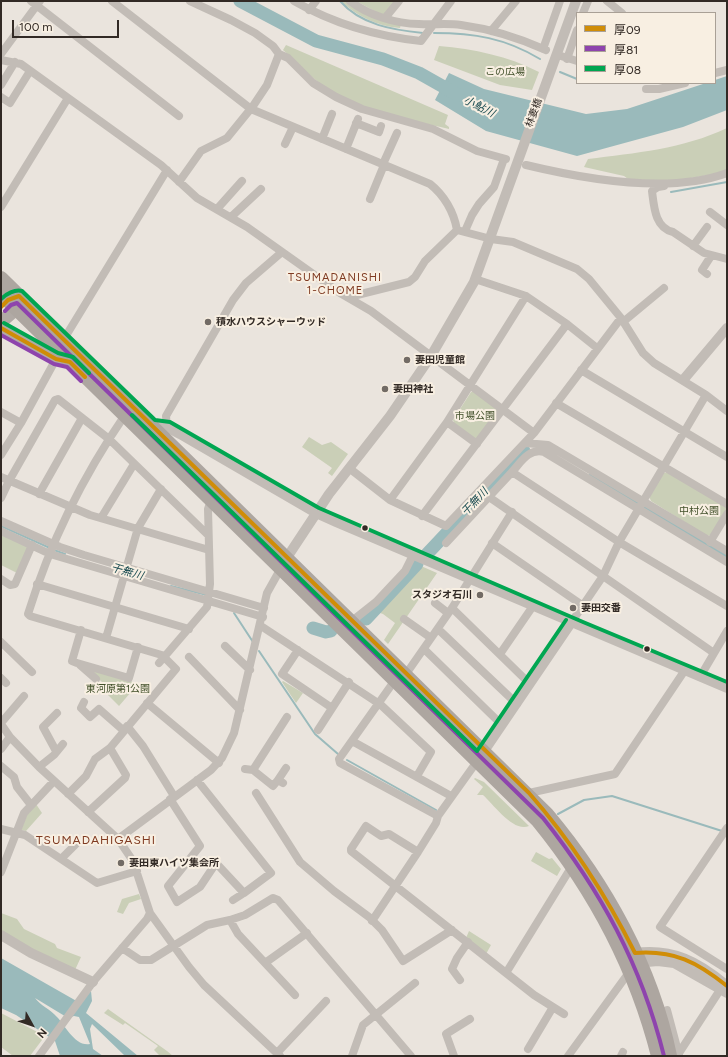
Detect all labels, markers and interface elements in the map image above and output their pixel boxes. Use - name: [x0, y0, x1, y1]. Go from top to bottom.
- scale bar: [14, 12, 121, 38]
- legend: [576, 12, 716, 84]
- text: 100 m: [19, 20, 53, 34]
- text: 厚09: [614, 23, 640, 37]
- text: 厚81: [614, 43, 638, 57]
- text: 厚08: [614, 63, 641, 77]
- park label: この広場: [485, 66, 525, 78]
- water label: 小鮎川: [461, 94, 497, 120]
- street label: 林妻橋: [523, 97, 545, 129]
- district label: TSUMADANISHI 1-CHOME: [288, 271, 382, 297]
- place label: 積水ハウスシャーウッド: [216, 316, 326, 328]
- marker: 積水ハウスシャーウッド: [203, 317, 213, 327]
- place label: 妻田児童館: [415, 354, 465, 366]
- marker: 妻田児童館: [402, 355, 412, 365]
- place label: 妻田神社: [393, 383, 433, 395]
- marker: 妻田神社: [380, 384, 390, 394]
- park label: 市場公園: [455, 410, 495, 422]
- water label: 干無川: [459, 485, 491, 519]
- park label: 中村公園: [679, 505, 719, 517]
- unlabelled marker: [360, 523, 370, 533]
- water label: 干無川: [109, 561, 145, 583]
- place label: スタジオ石川: [412, 589, 472, 601]
- marker: スタジオ石川: [475, 590, 485, 600]
- place label: 妻田交番: [581, 602, 621, 614]
- marker: 妻田交番: [568, 603, 578, 613]
- unlabelled marker: [642, 644, 652, 654]
- park label: 東河原第1公園: [86, 683, 150, 695]
- district label: TSUMADAHIGASHI: [36, 833, 156, 847]
- place label: 妻田東ハイツ集会所: [129, 857, 219, 869]
- marker: 妻田東ハイツ集会所: [116, 858, 126, 868]
- north arrow: [12, 1005, 52, 1045]
- text: N: [34, 1026, 49, 1040]

